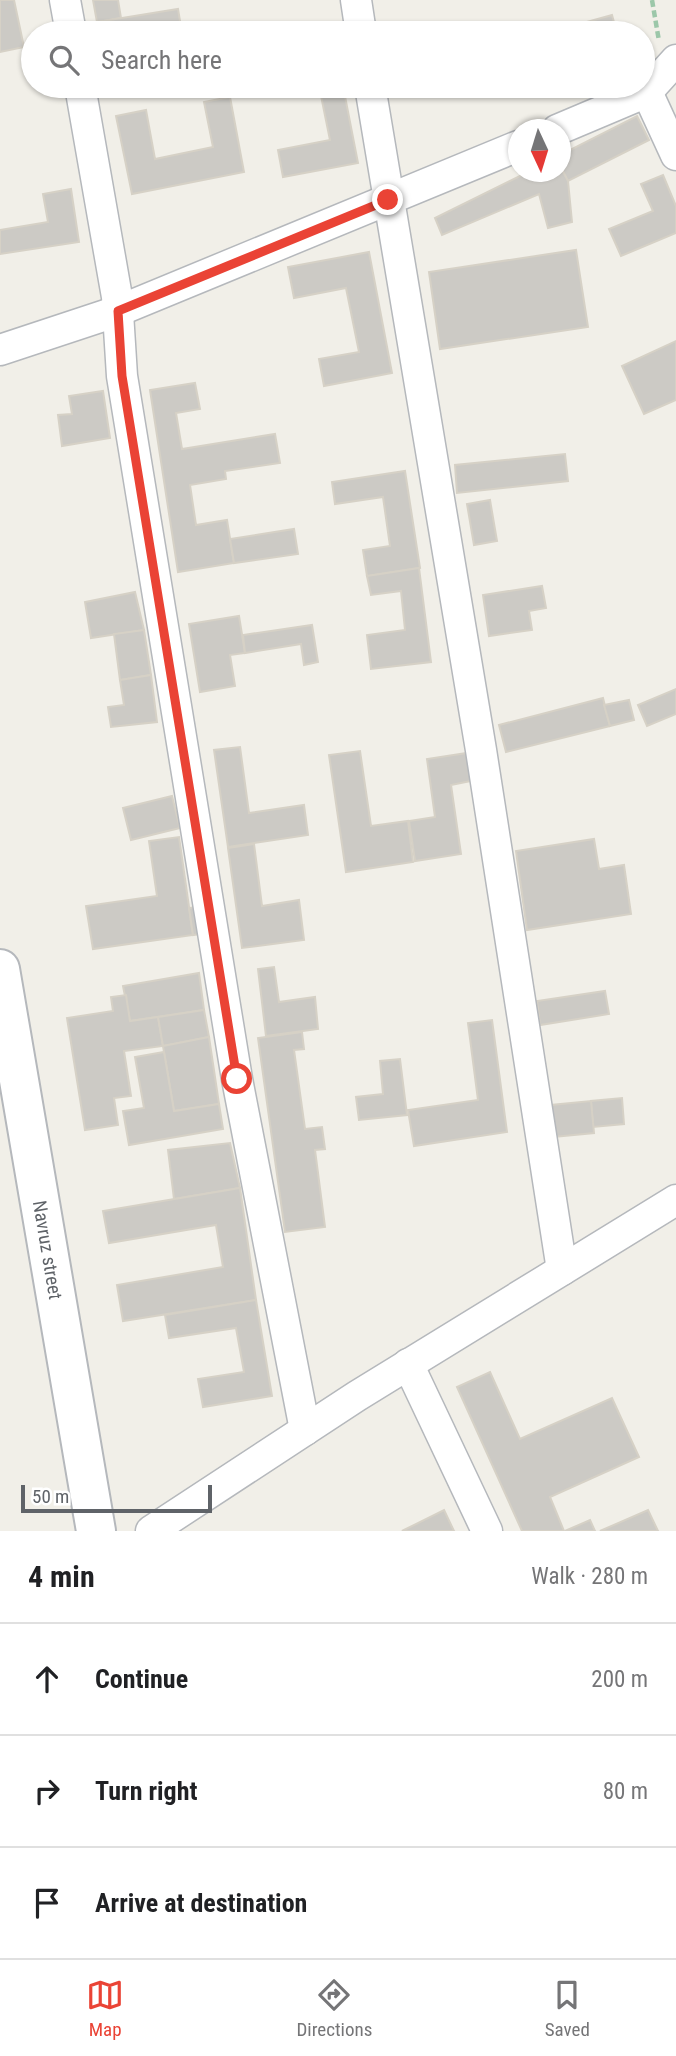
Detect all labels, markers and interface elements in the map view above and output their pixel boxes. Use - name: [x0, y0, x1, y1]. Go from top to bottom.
- search box: [21, 21, 655, 98]
- icon: search: [45, 41, 83, 79]
- text: Search here: [101, 45, 222, 75]
- north arrow: [508, 119, 571, 182]
- route end: [372, 184, 403, 215]
- route start: [221, 1063, 252, 1094]
- street label: Navruz street: [28, 1199, 68, 1301]
- scale bar: [21, 1482, 212, 1514]
- text: 50 m: [32, 1485, 69, 1508]
- text: 4 min: [28, 1559, 95, 1594]
- text: Walk · 280 m: [531, 1563, 648, 1590]
- icon: ahead: [28, 1660, 66, 1698]
- text: Continue: [95, 1664, 188, 1694]
- text: 200 m: [591, 1666, 648, 1693]
- icon: right: [28, 1772, 66, 1810]
- text: Turn right: [95, 1776, 197, 1806]
- text: 80 m: [603, 1778, 648, 1805]
- icon: arrive: [28, 1884, 66, 1922]
- text: Arrive at destination: [95, 1888, 307, 1918]
- tab: Map: [86, 1976, 124, 2041]
- tab: Directions: [296, 1976, 372, 2041]
- tab: Saved: [545, 1976, 590, 2041]

